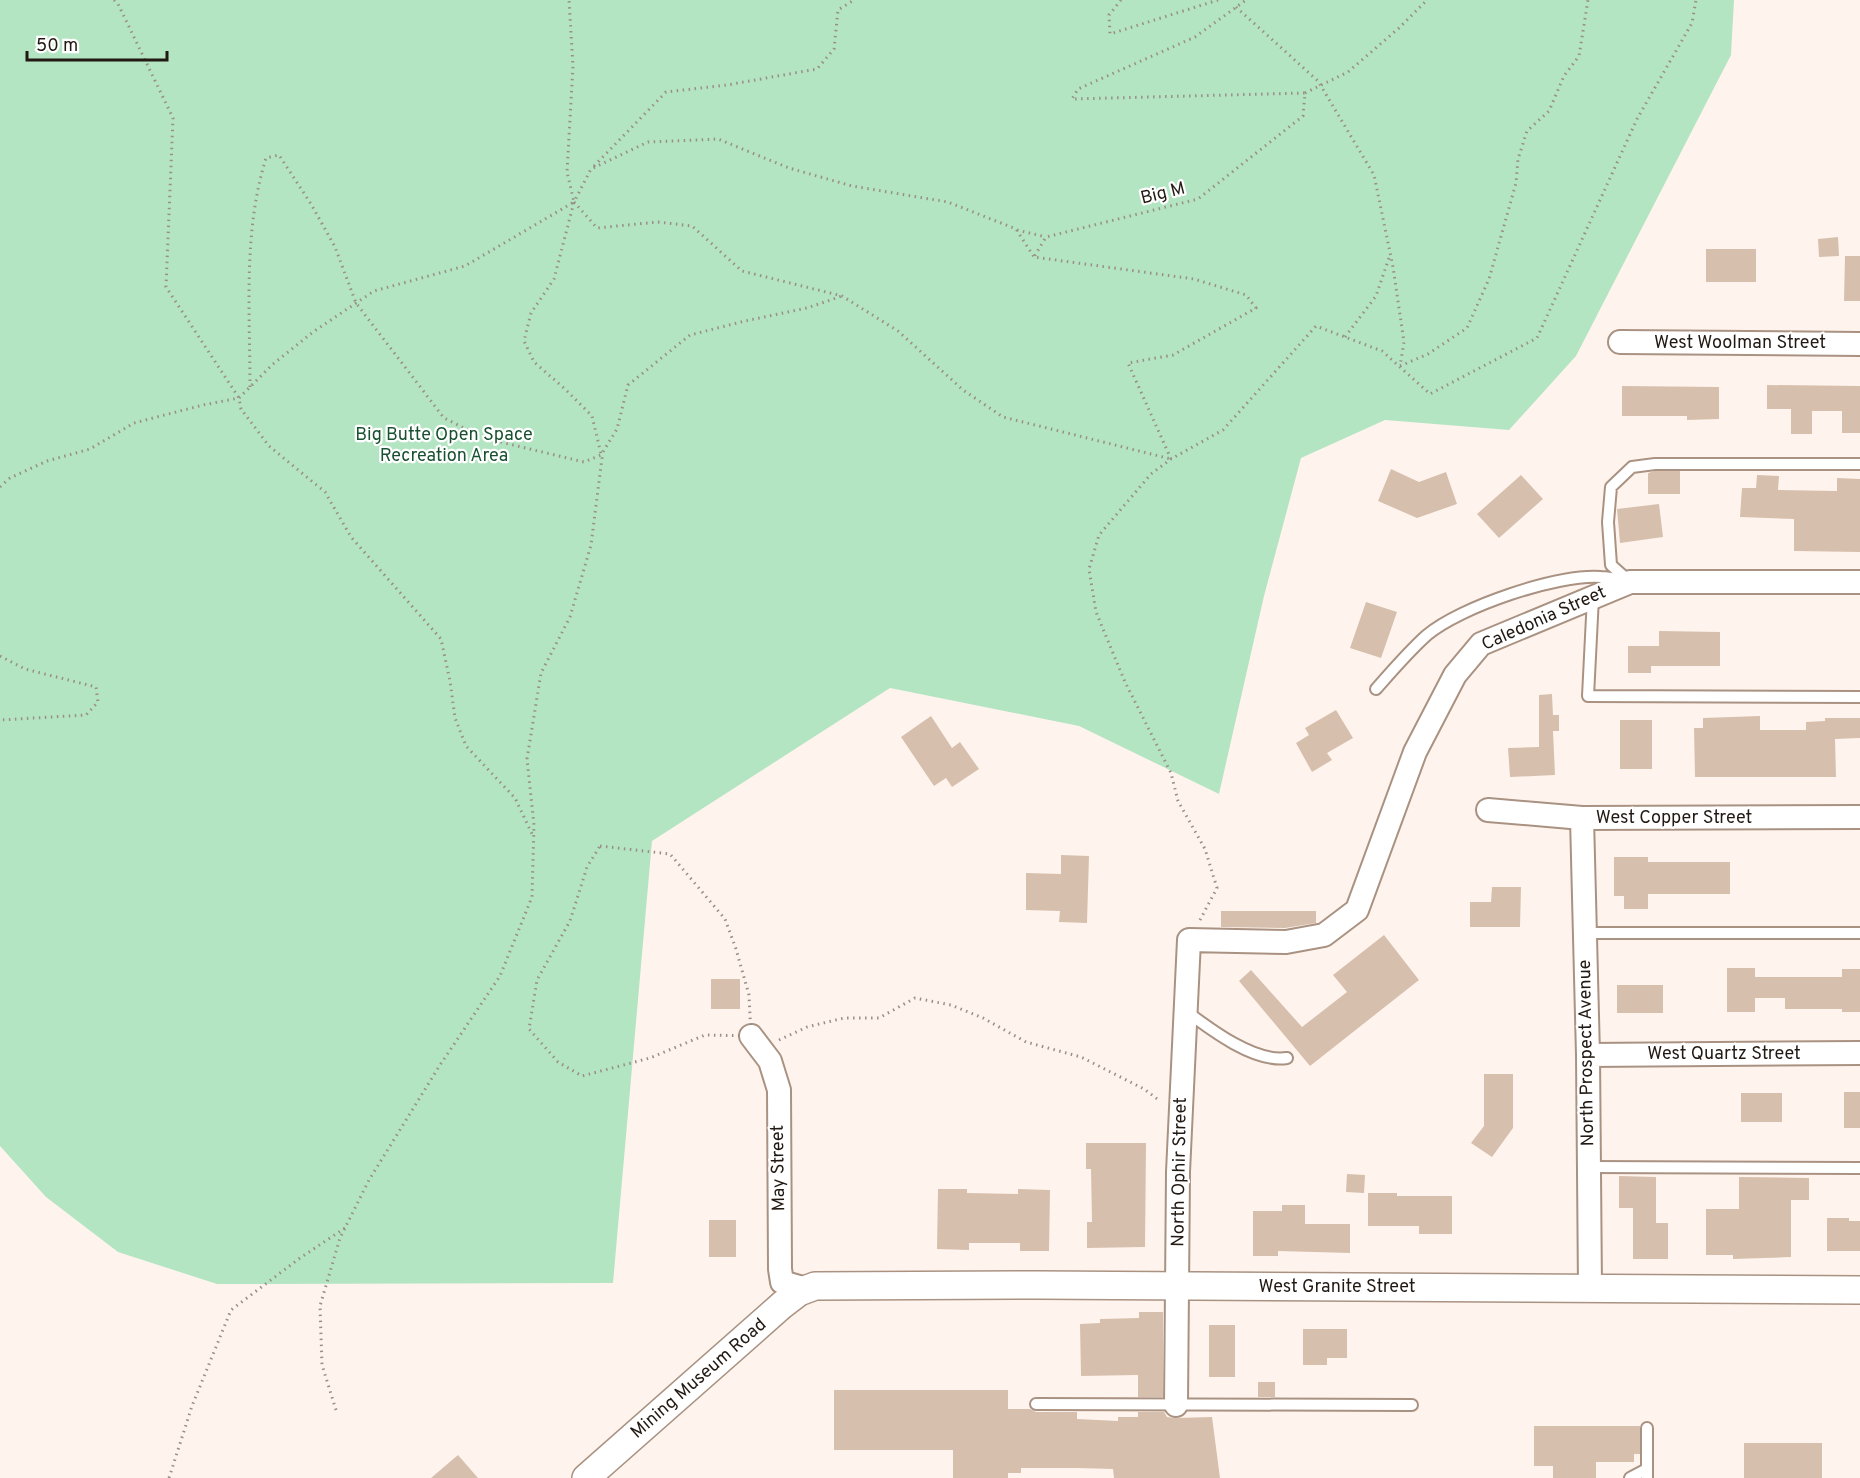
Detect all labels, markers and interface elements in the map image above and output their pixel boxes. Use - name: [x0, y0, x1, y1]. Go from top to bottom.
- scale bar: [27, 24, 166, 62]
- text: 50 m: [36, 35, 78, 58]
- street label: Big M: [1138, 177, 1188, 211]
- street label: West Woolman Street: [1654, 332, 1826, 355]
- park label: Big Butte Open Space Recreation Area: [355, 424, 533, 468]
- street label: Caledonia Street: [1478, 581, 1610, 657]
- street label: West Copper Street: [1596, 807, 1752, 830]
- street label: North Prospect Avenue: [1574, 959, 1600, 1147]
- street label: West Quartz Street: [1647, 1043, 1801, 1066]
- street label: North Ophir Street: [1167, 1097, 1193, 1247]
- street label: May Street: [767, 1124, 791, 1212]
- street label: West Granite Street: [1258, 1276, 1416, 1299]
- street label: Mining Museum Road: [626, 1314, 772, 1444]

